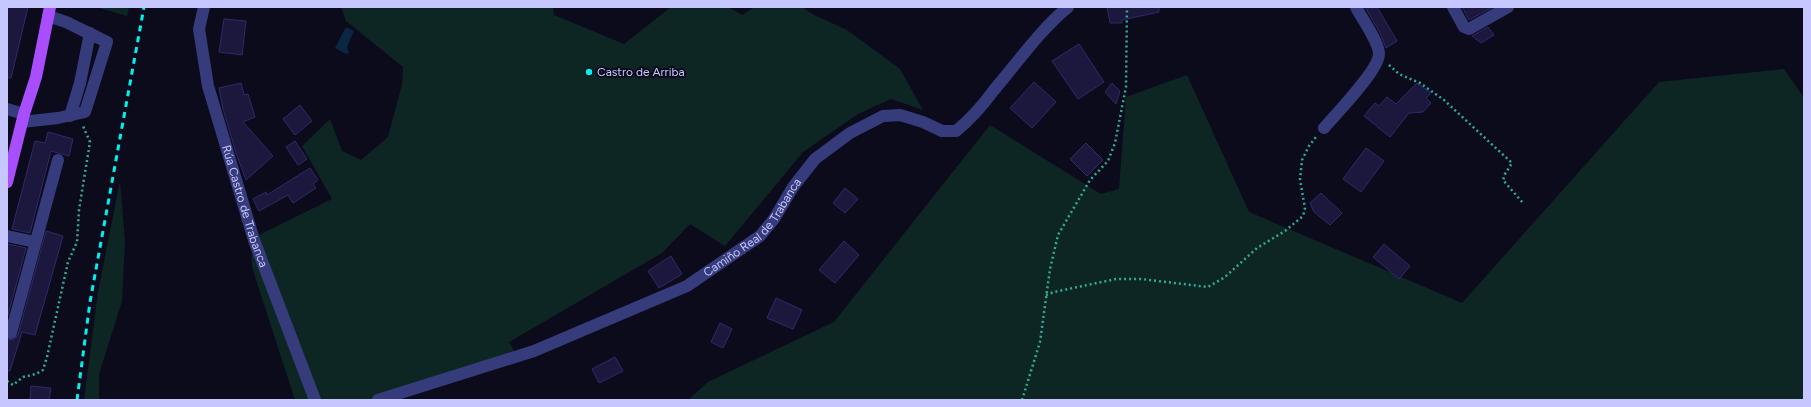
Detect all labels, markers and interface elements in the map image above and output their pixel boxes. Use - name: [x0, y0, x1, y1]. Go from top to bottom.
- place label: Castro de Arriba: [597, 65, 685, 79]
- marker: Castro de Arriba: [584, 67, 594, 77]
- street label: Rúa Castro de Trabanca: [219, 143, 271, 269]
- street label: Camiño Real de Trabanca: [701, 175, 804, 280]

